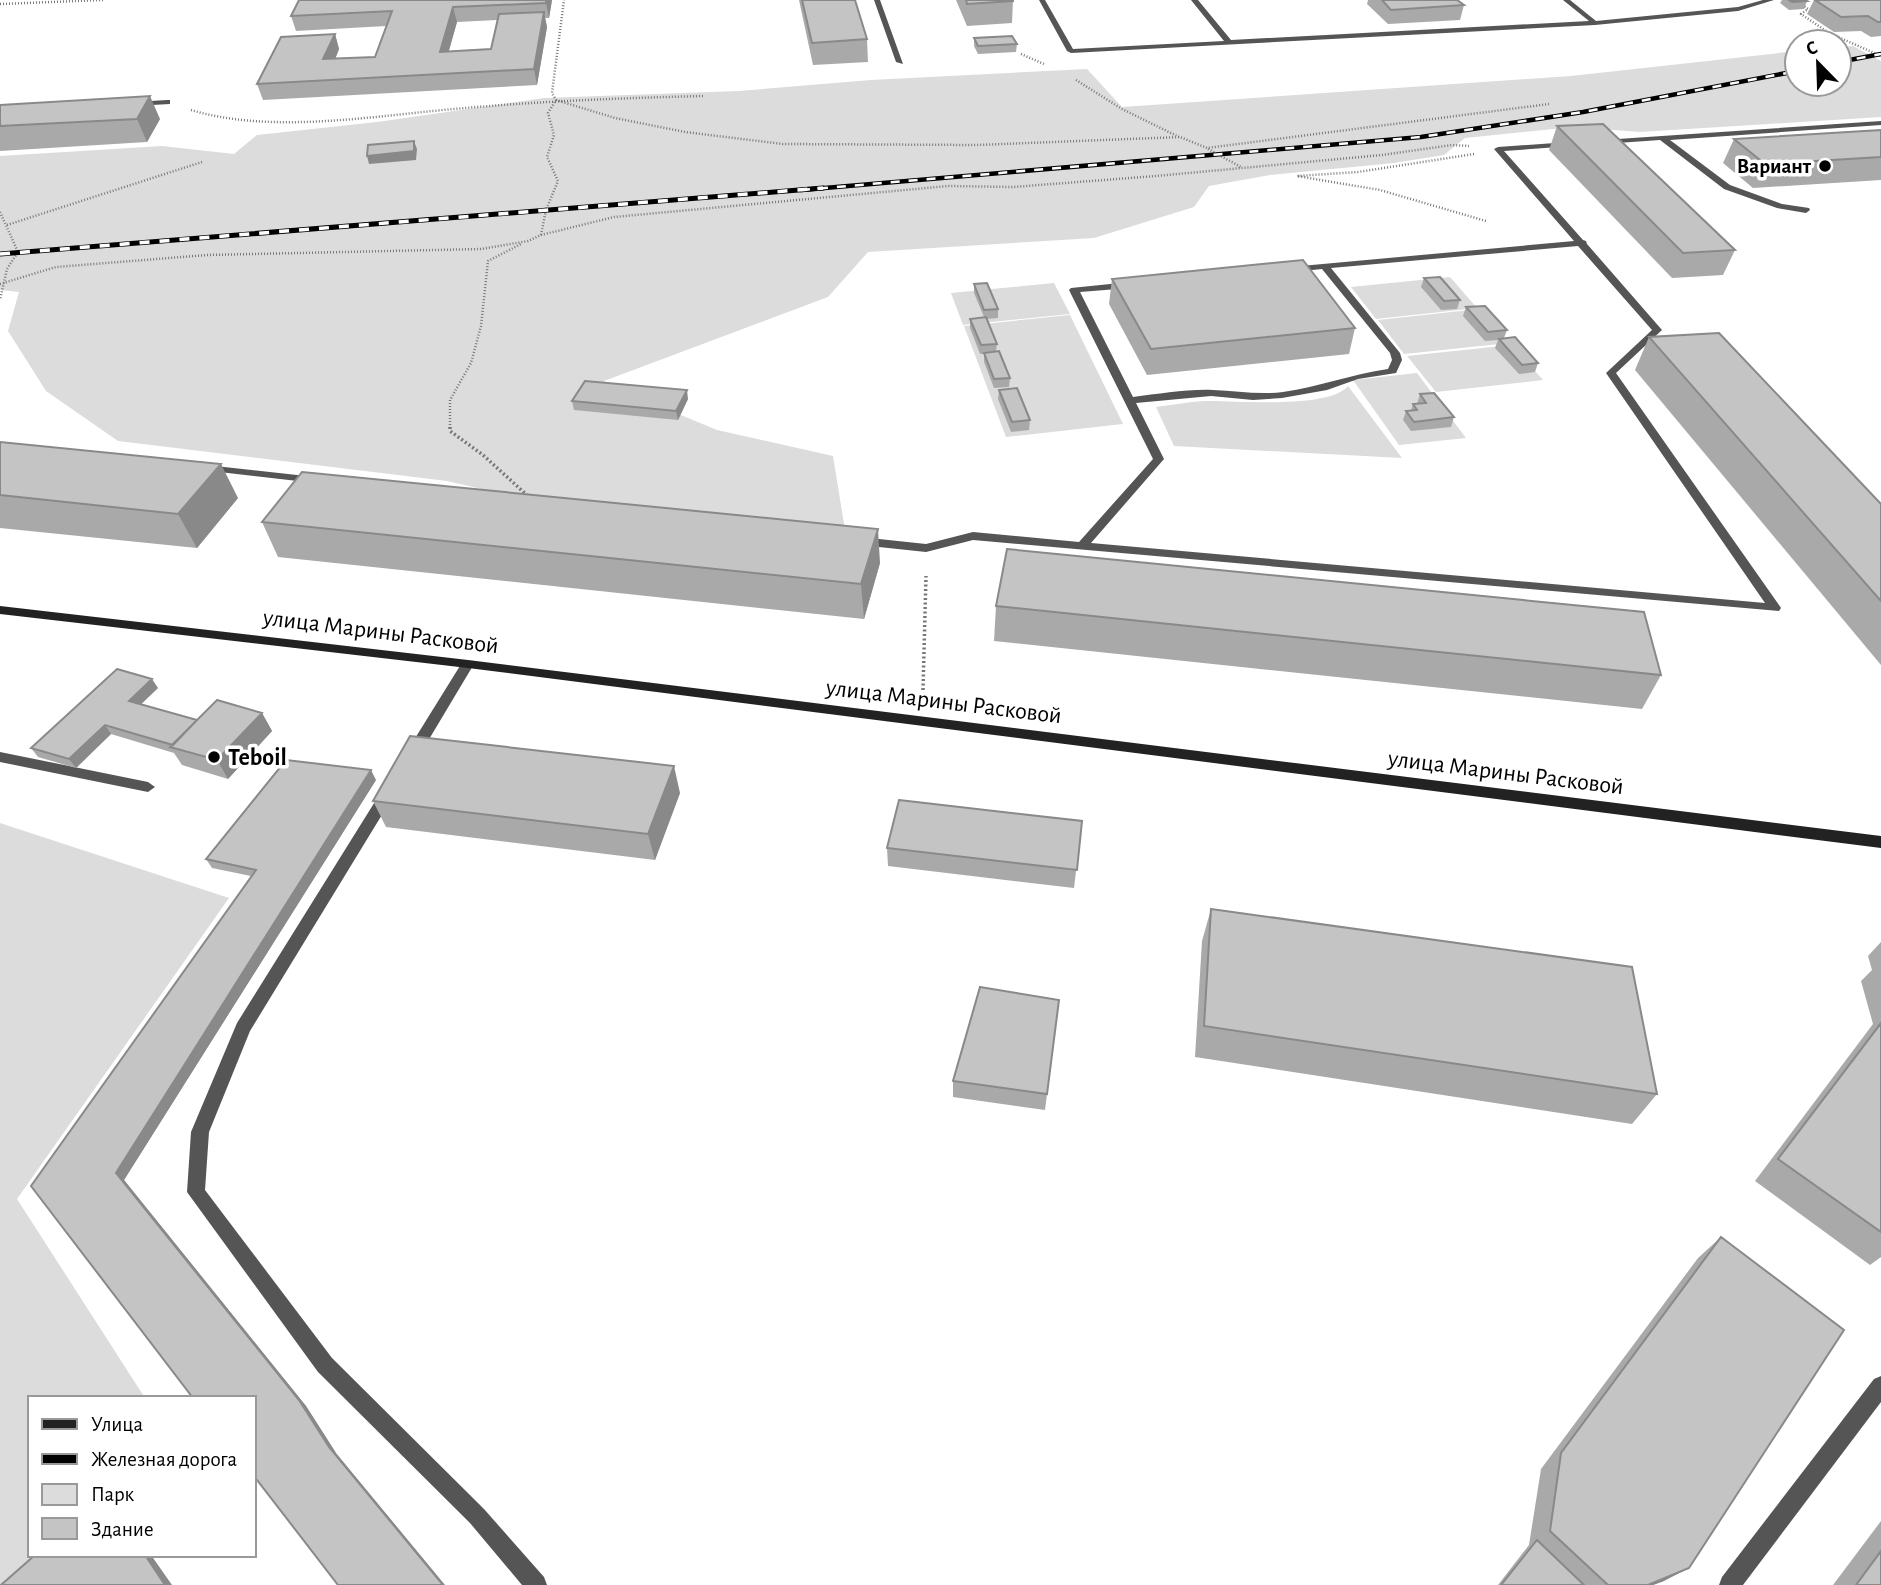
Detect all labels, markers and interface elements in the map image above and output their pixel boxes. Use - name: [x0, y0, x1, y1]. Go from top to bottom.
- north arrow: [1783, 28, 1853, 98]
- text: С: [1803, 38, 1820, 60]
- place label: Вариант: [1737, 156, 1812, 177]
- marker: Вариант: [1817, 158, 1833, 174]
- street label: улица Марины Расковой: [261, 606, 500, 658]
- street label: улица Марины Расковой: [824, 676, 1063, 728]
- place label: Teboil: [228, 746, 287, 770]
- street label: улица Марины Расковой: [1386, 747, 1625, 799]
- marker: Teboil: [206, 749, 222, 765]
- legend: [28, 1396, 256, 1557]
- text: Улица: [91, 1414, 144, 1435]
- text: Железная дорога: [91, 1449, 238, 1470]
- text: Парк: [91, 1484, 135, 1505]
- text: Здание: [91, 1519, 154, 1540]

